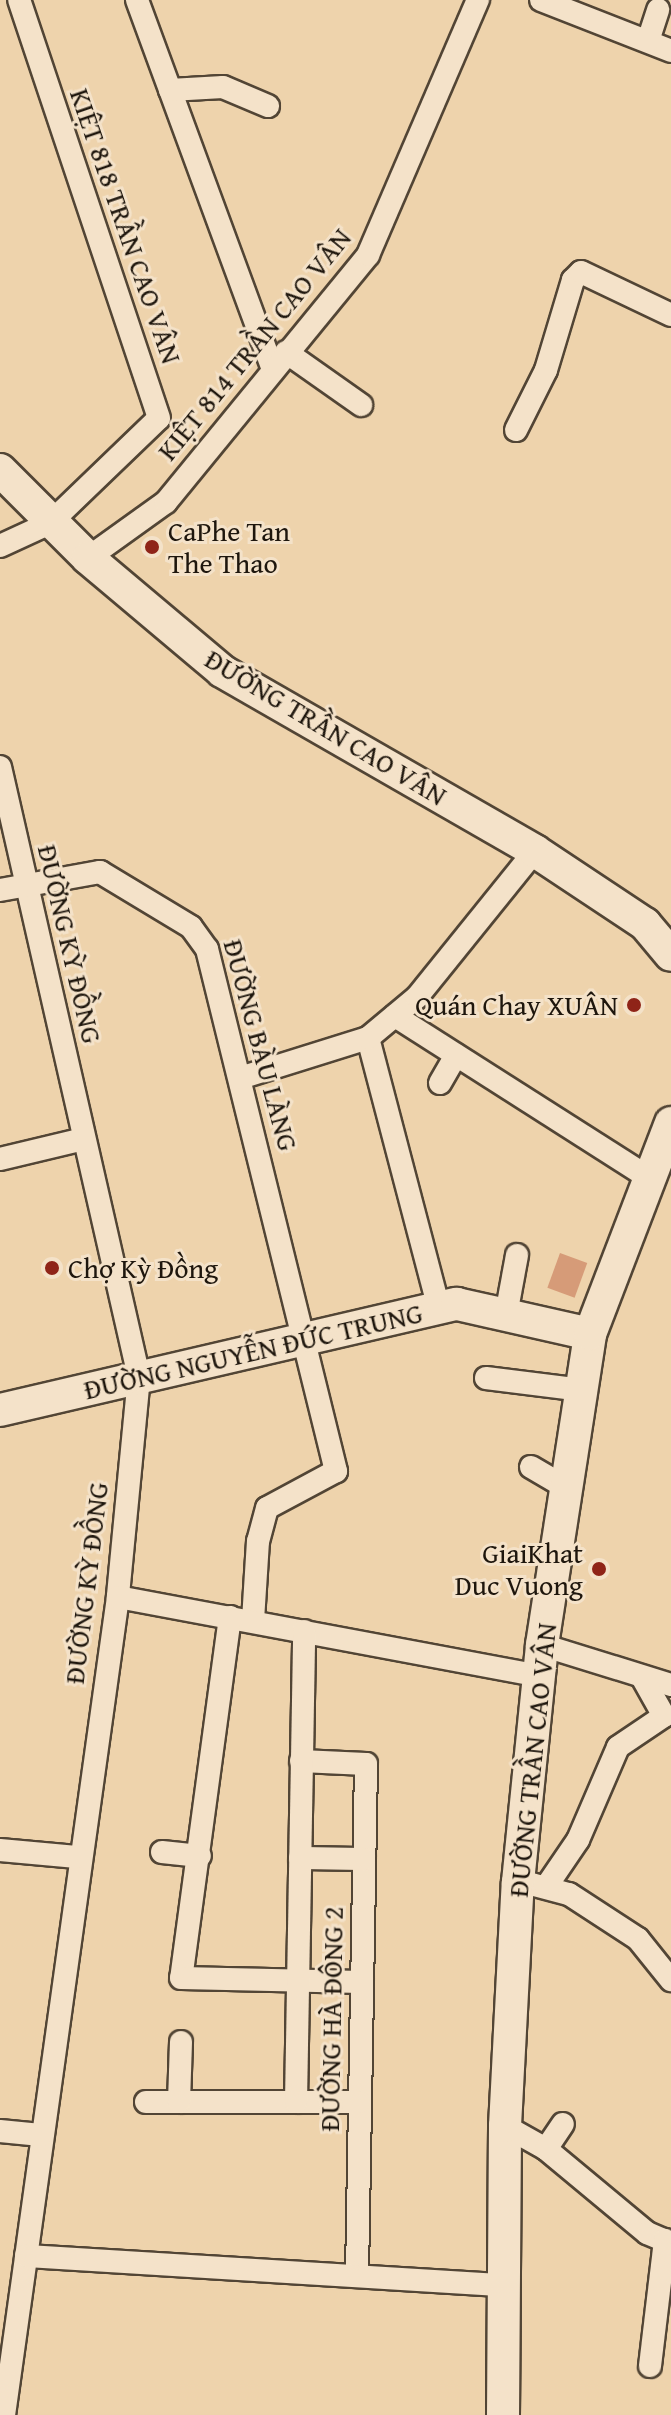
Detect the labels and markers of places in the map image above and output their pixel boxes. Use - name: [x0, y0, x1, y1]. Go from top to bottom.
- place label: CaPhe Tan The Thao: [168, 514, 290, 580]
- marker: CaPhe Tan The Thao: [143, 538, 161, 556]
- place label: Quán Chay XUÂN: [415, 988, 618, 1022]
- marker: Quán Chay XUÂN: [625, 996, 643, 1014]
- place label: Chợ Kỳ Đồng: [68, 1251, 218, 1285]
- marker: Chợ Kỳ Đồng: [43, 1259, 61, 1277]
- place label: GiaiKhat Duc Vuong: [455, 1536, 583, 1602]
- marker: GiaiKhat Duc Vuong: [590, 1560, 608, 1578]

